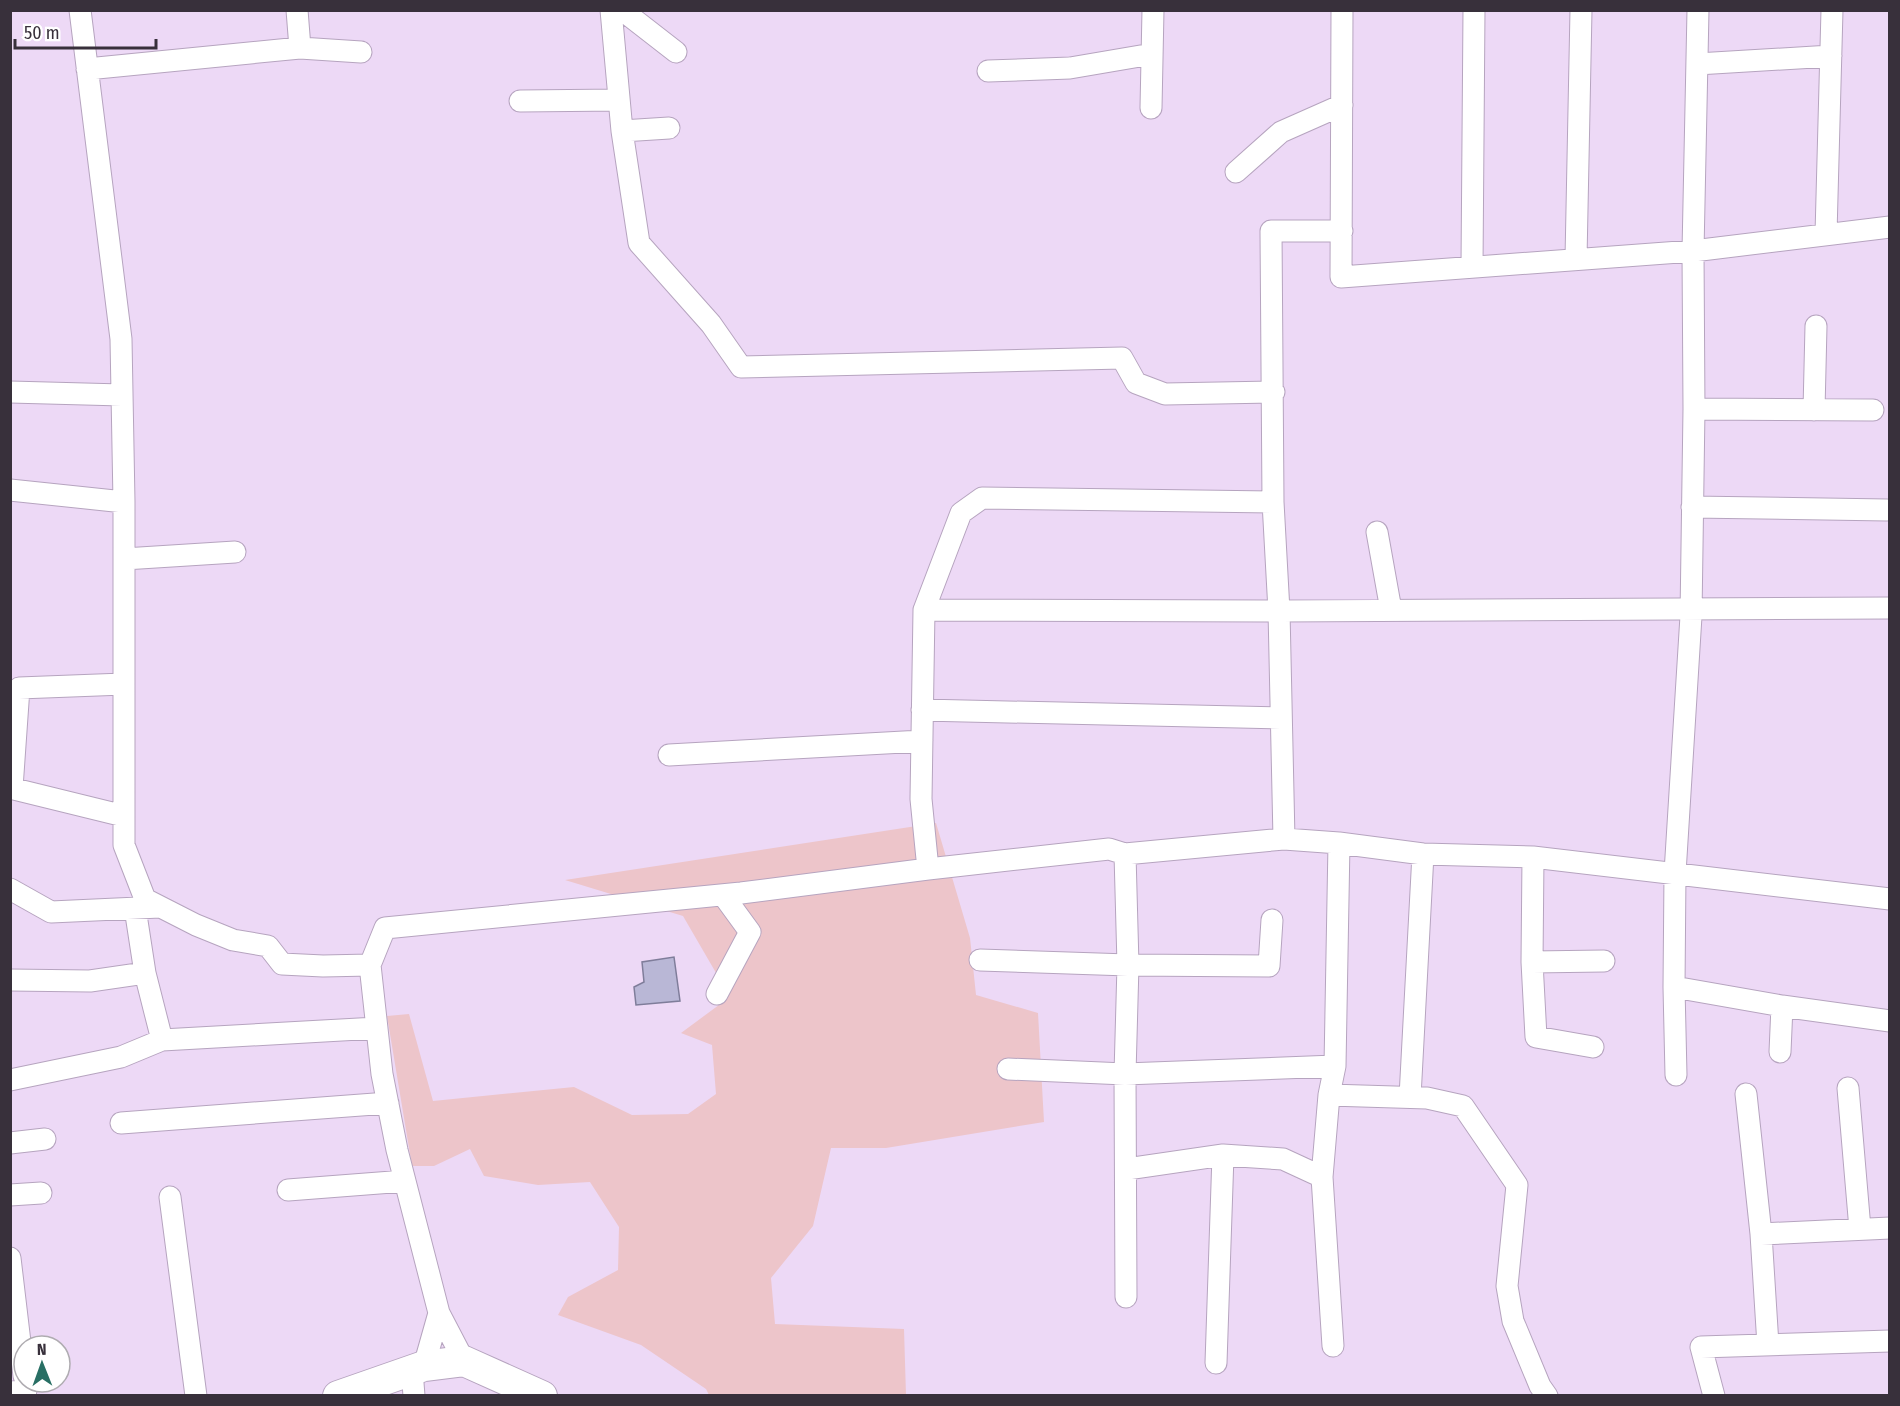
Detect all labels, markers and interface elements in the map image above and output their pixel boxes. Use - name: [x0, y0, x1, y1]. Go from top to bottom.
- scale bar: [15, 12, 156, 50]
- text: 50 m: [24, 22, 60, 44]
- north arrow: [12, 1334, 72, 1394]
- text: N: [37, 1340, 47, 1359]

